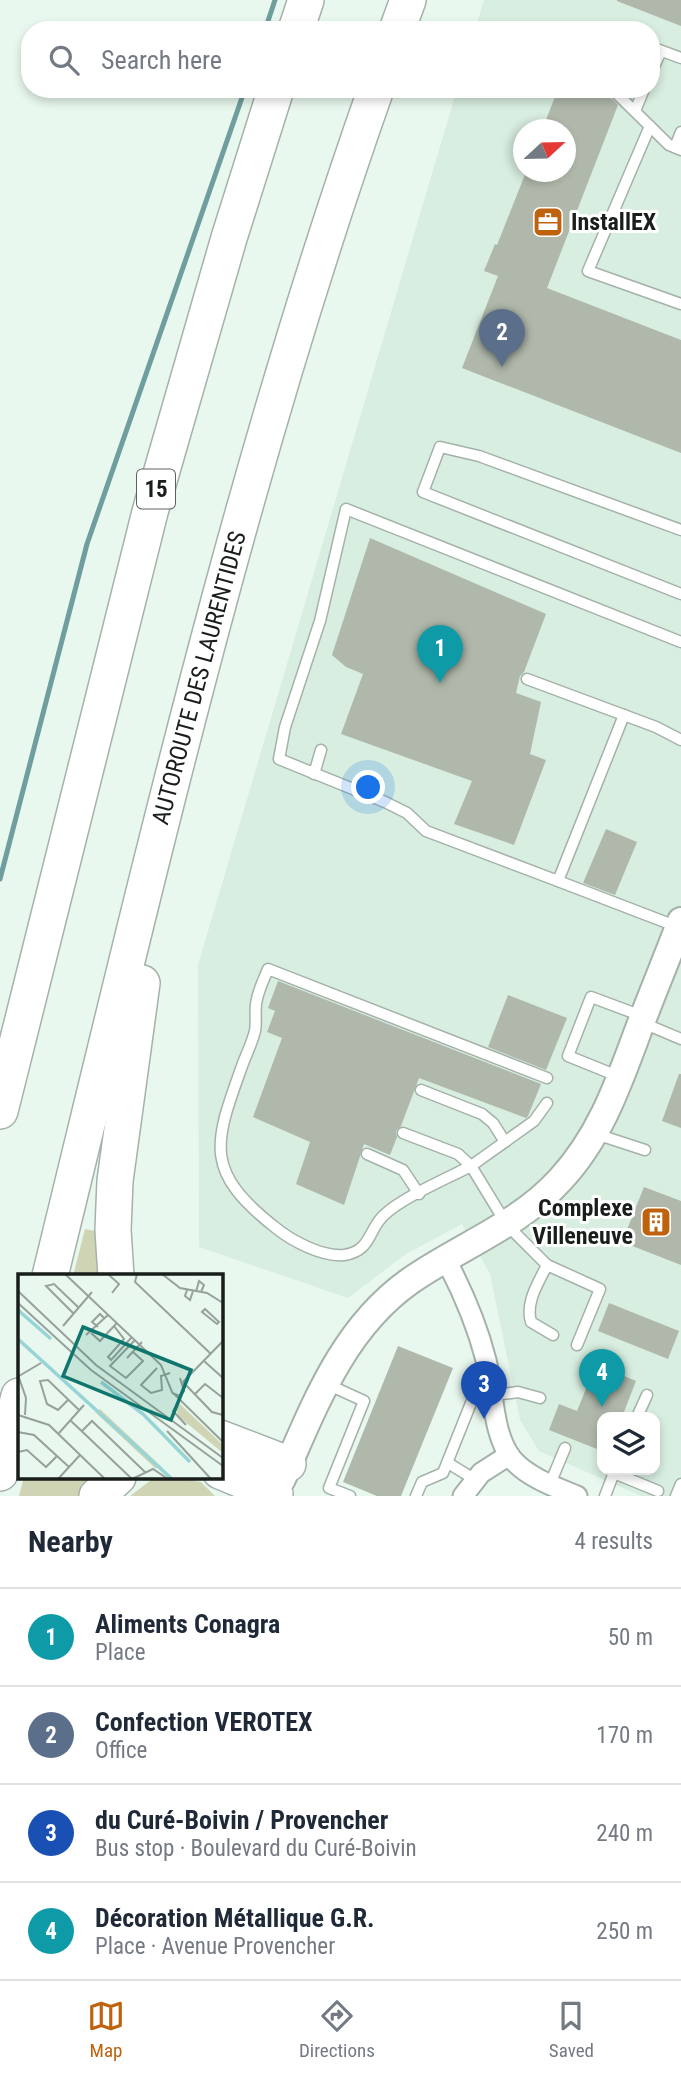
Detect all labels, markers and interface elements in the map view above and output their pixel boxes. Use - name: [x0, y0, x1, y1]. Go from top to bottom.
- search box: [21, 21, 660, 98]
- icon: search: [45, 41, 83, 79]
- text: Search here: [101, 45, 222, 75]
- north arrow: [513, 119, 576, 182]
- office icon: InstallEX: [531, 205, 565, 239]
- place label: InstallEX: [571, 208, 657, 236]
- pin: 2: [479, 309, 525, 367]
- road number: 15: [137, 470, 175, 509]
- street label: AUTOROUTE DES LAURENTIDES: [146, 528, 252, 828]
- pin: 1: [417, 625, 463, 683]
- your location: [351, 770, 385, 804]
- place label: Complexe Villeneuve: [532, 1194, 633, 1250]
- building icon: Complexe Villeneuve: [639, 1205, 673, 1239]
- inset map: [18, 1274, 222, 1478]
- pin: 4: [579, 1349, 625, 1407]
- pin: 3: [461, 1361, 507, 1419]
- map controls: [597, 1412, 660, 1475]
- button: layers: [597, 1412, 660, 1475]
- text: Nearby: [28, 1524, 113, 1559]
- text: 4 results: [575, 1528, 653, 1555]
- text: Aliments Conagra: [95, 1609, 280, 1639]
- text: 1: [45, 1624, 57, 1651]
- text: 50 m: [608, 1624, 653, 1651]
- text: Place: [95, 1639, 145, 1666]
- text: Confection VEROTEX: [95, 1707, 313, 1737]
- text: 2: [45, 1722, 57, 1749]
- text: 170 m: [596, 1722, 653, 1749]
- text: Office: [95, 1737, 147, 1764]
- text: du Curé-Boivin / Provencher: [95, 1805, 388, 1835]
- text: 3: [45, 1820, 57, 1847]
- text: 240 m: [596, 1820, 653, 1847]
- text: Bus stop · Boulevard du Curé-Boivin: [95, 1835, 417, 1862]
- text: Décoration Métallique G.R.: [95, 1903, 375, 1933]
- text: 4: [45, 1918, 57, 1945]
- text: 250 m: [596, 1918, 653, 1945]
- text: Place · Avenue Provencher: [95, 1933, 335, 1960]
- tab: Map: [87, 1997, 125, 2062]
- tab: Directions: [299, 1997, 375, 2062]
- tab: Saved: [549, 1997, 594, 2062]

